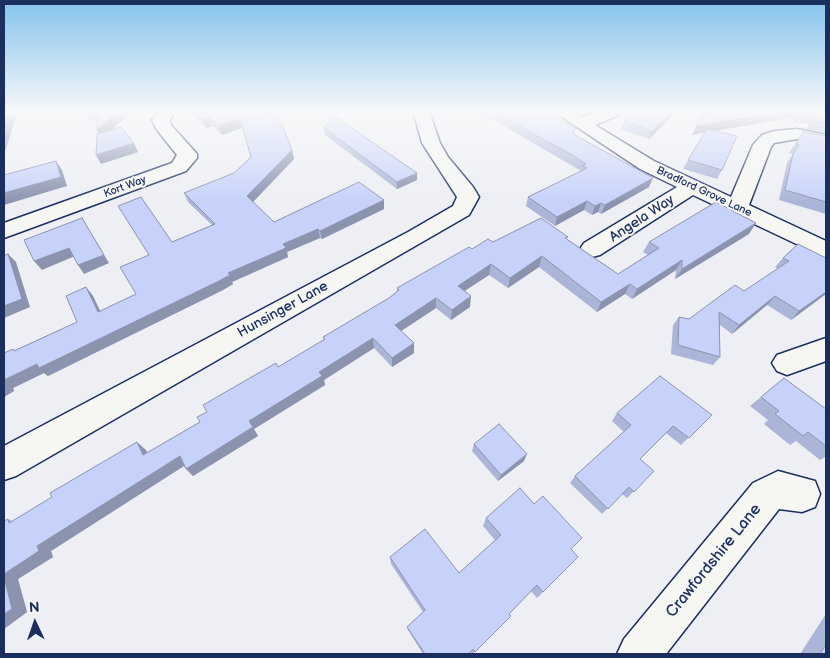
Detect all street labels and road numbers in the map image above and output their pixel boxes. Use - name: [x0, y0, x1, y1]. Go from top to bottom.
- street label: Bradford Grove Lane: [654, 164, 754, 220]
- street label: Kort Way: [102, 173, 148, 201]
- street label: Angela Way: [606, 192, 678, 246]
- street label: Hunsinger Lane: [235, 278, 331, 342]
- street label: Crawfordshire Lane: [662, 500, 766, 622]

